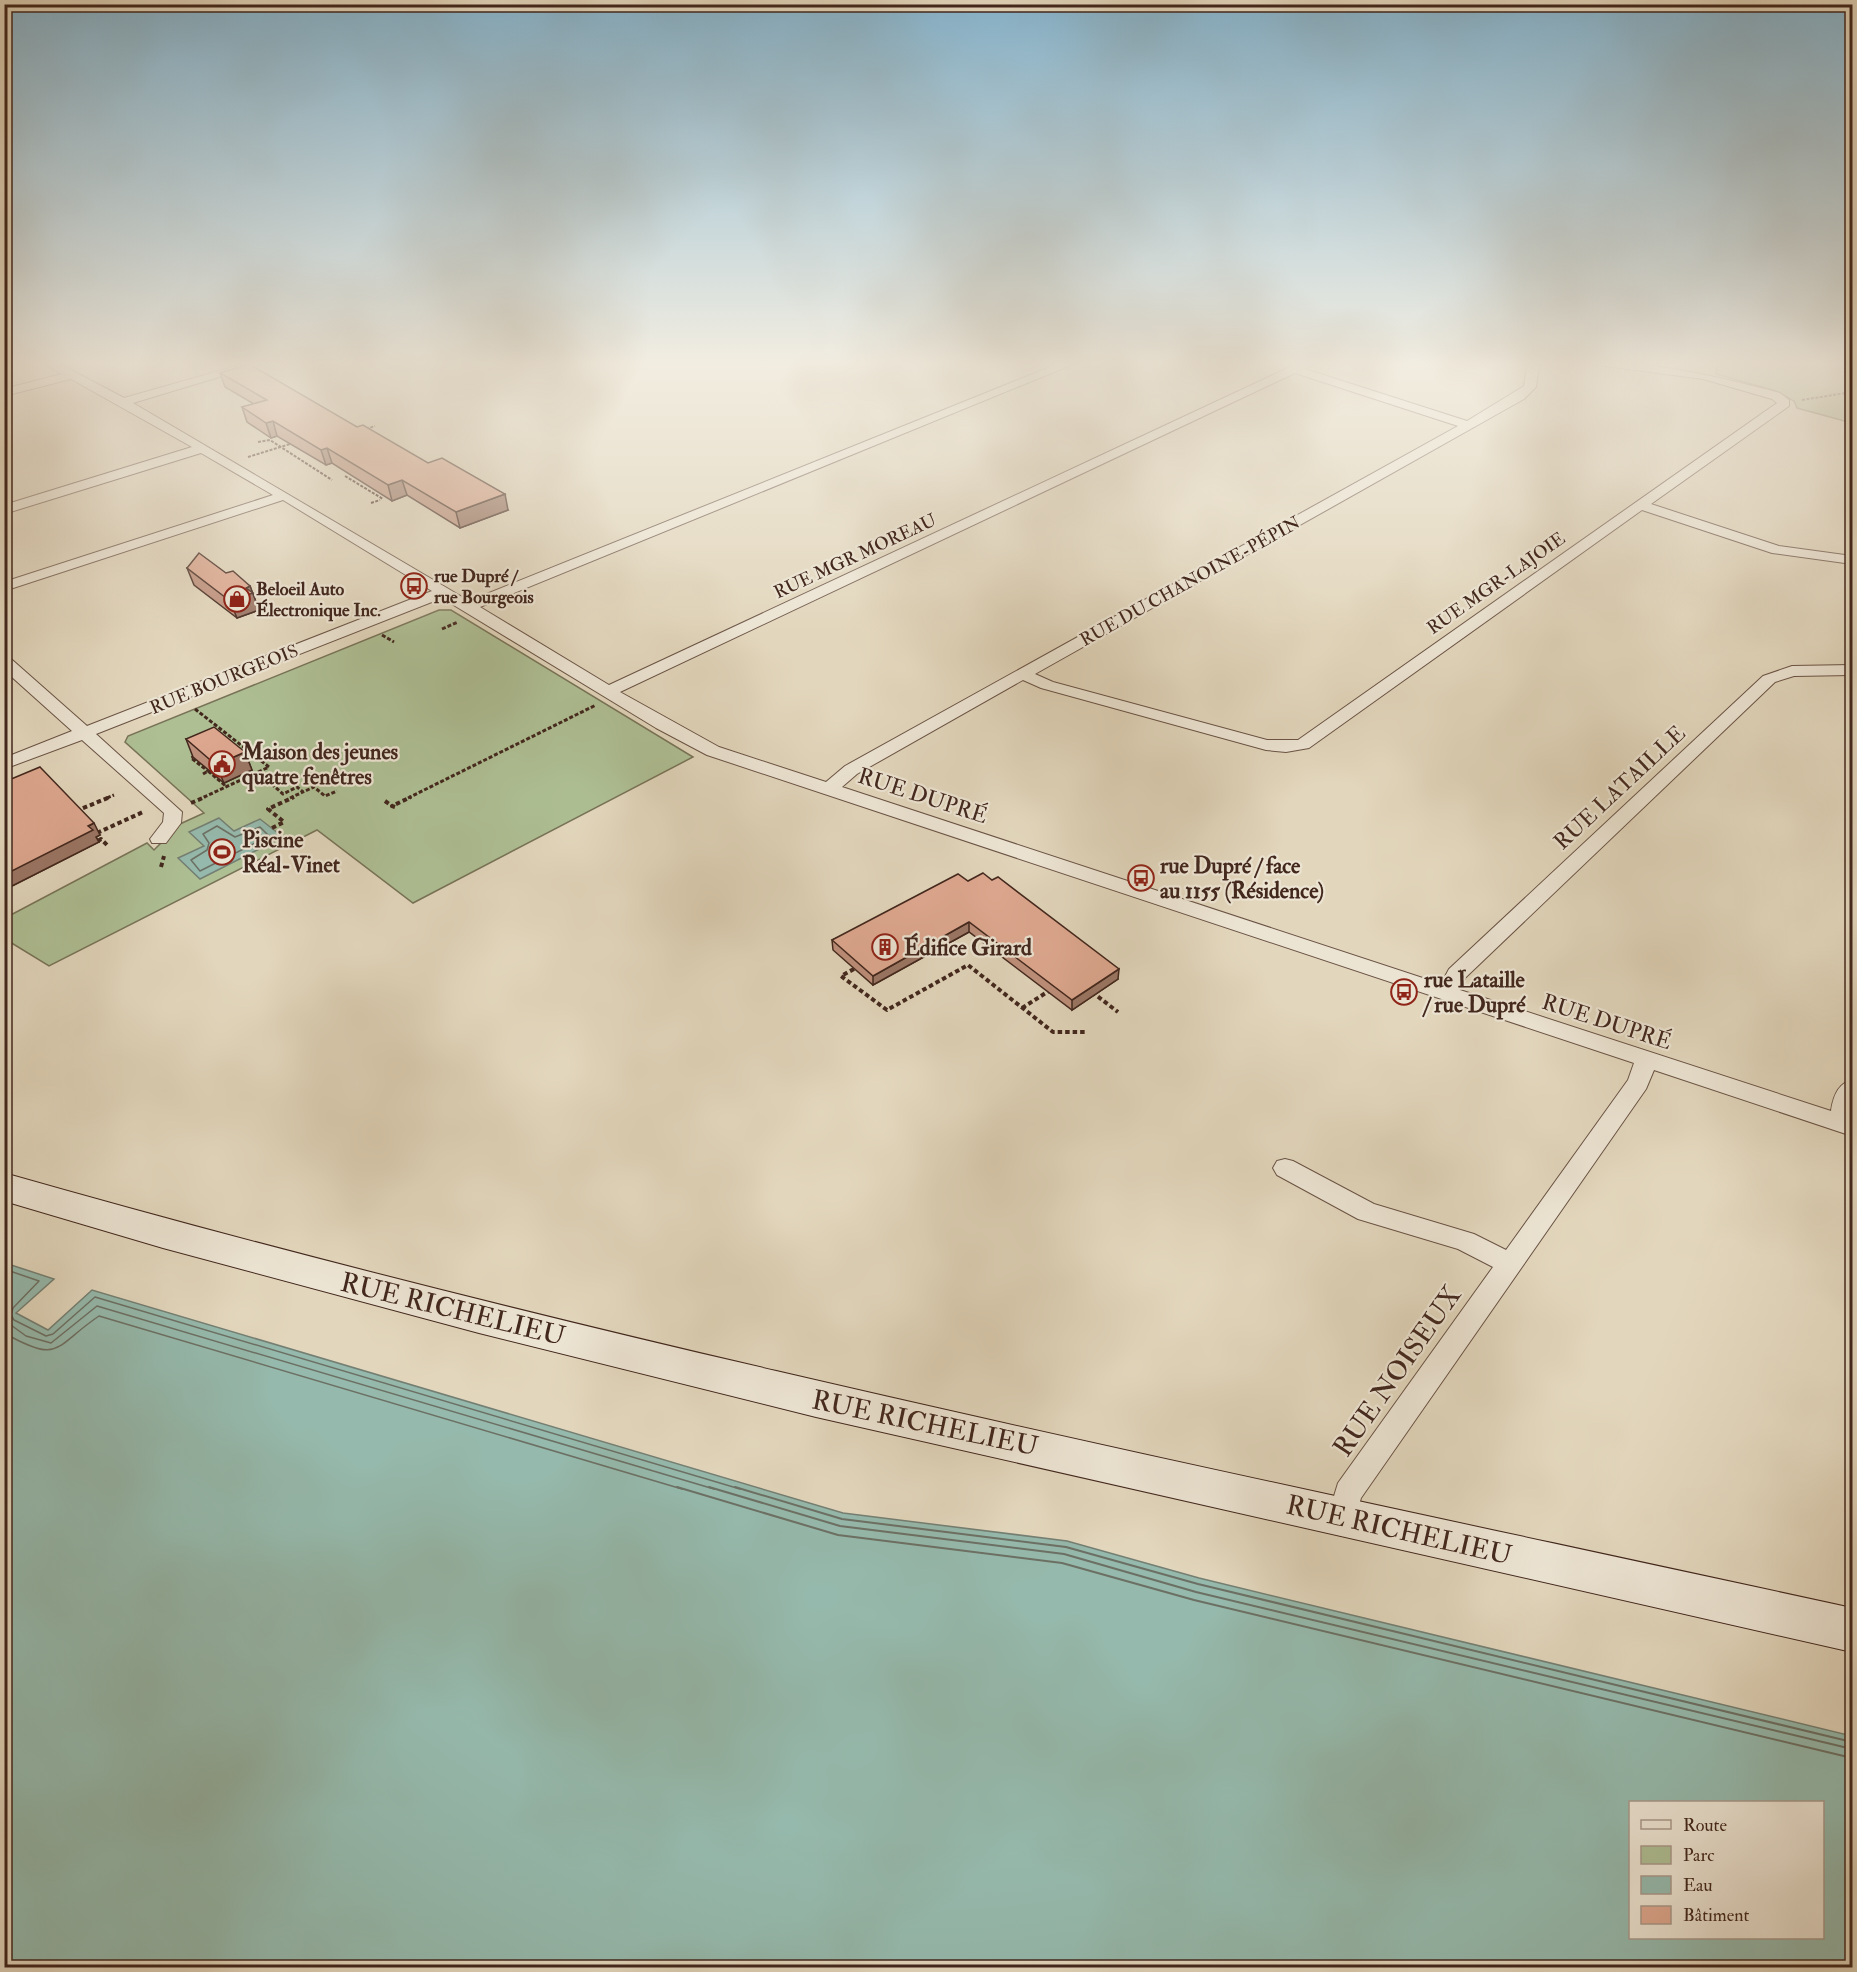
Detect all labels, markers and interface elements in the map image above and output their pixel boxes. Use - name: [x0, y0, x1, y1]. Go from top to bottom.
- street label: RUE MGR MOREAU: [770, 509, 940, 604]
- street label: RUE DU CHANOINE-PÉPIN: [1076, 511, 1305, 652]
- street label: RUE MGR-LAJOIE: [1423, 527, 1570, 640]
- place label: rue Dupré / rue Bourgeois: [433, 565, 534, 609]
- bus stop icon: rue Dupré / rue Bourgeois: [399, 571, 429, 601]
- place label: Beloeil Auto Électronique Inc.: [256, 578, 381, 622]
- shop icon: Beloeil Auto Électronique Inc.: [222, 584, 252, 614]
- street label: RUE BOURGEOIS: [147, 639, 302, 720]
- street label: RUE LATAILLE: [1548, 719, 1691, 856]
- place label: Maison des jeunes quatre fenêtres: [241, 738, 399, 792]
- public building icon: Maison des jeunes quatre fenêtres: [207, 749, 237, 779]
- street label: RUE DUPRÉ: [854, 761, 992, 830]
- place label: Piscine Réal-Vinet: [242, 826, 341, 879]
- sports icon: Piscine Réal-Vinet: [207, 837, 237, 867]
- place label: rue Dupré / face au 1155 (Résidence): [1159, 852, 1324, 905]
- bus stop icon: rue Dupré / face au 1155 (Résidence): [1126, 863, 1156, 893]
- building icon: Édifice Girard: [870, 932, 900, 962]
- place label: Édifice Girard: [904, 932, 1032, 962]
- place label: rue Lataille / rue Dupré: [1422, 966, 1526, 1020]
- bus stop icon: rue Lataille / rue Dupré: [1389, 977, 1419, 1007]
- street label: RUE DUPRÉ: [1538, 987, 1676, 1056]
- street label: RUE RICHELIEU: [337, 1266, 569, 1353]
- street label: RUE NOISEUX: [1326, 1279, 1469, 1463]
- street label: RUE RICHELIEU: [809, 1383, 1041, 1464]
- street label: RUE RICHELIEU: [1283, 1489, 1515, 1573]
- legend: [1629, 1801, 1824, 1939]
- text: Route: [1683, 1814, 1727, 1837]
- text: Parc: [1683, 1844, 1714, 1867]
- text: Eau: [1683, 1874, 1713, 1897]
- text: Bâtiment: [1683, 1904, 1749, 1927]

